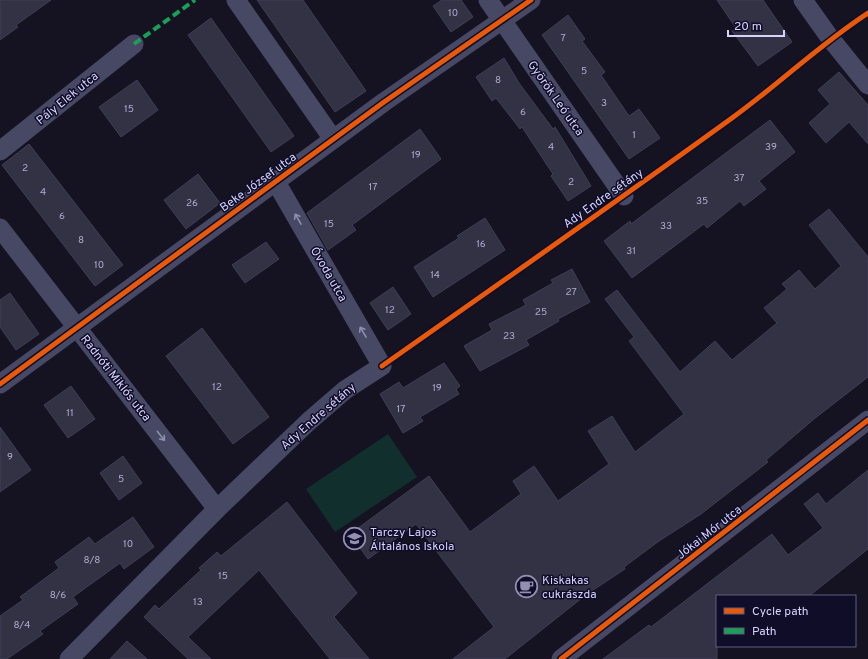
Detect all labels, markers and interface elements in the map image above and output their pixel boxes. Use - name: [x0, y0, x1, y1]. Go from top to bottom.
- house number: 10: [448, 7, 458, 20]
- scale bar: [728, 12, 784, 38]
- text: 20 m: [734, 19, 762, 35]
- house number: 7: [560, 32, 566, 45]
- street label: Györök Leó utca: [523, 58, 587, 139]
- house number: 5: [581, 65, 587, 78]
- street label: Pály Elek utca: [33, 69, 102, 129]
- house number: 8: [495, 74, 501, 87]
- house number: 3: [601, 97, 607, 110]
- house number: 15: [124, 103, 134, 116]
- house number: 6: [520, 106, 526, 119]
- house number: 1: [632, 129, 636, 142]
- house number: 4: [548, 141, 554, 154]
- house number: 39: [765, 141, 777, 154]
- house number: 19: [411, 149, 421, 162]
- street label: Beke József utca: [217, 150, 300, 216]
- house number: 2: [22, 162, 28, 175]
- street label: Ady Endre sétány: [560, 165, 647, 232]
- house number: 37: [733, 172, 745, 185]
- house number: 2: [568, 176, 574, 189]
- house number: 17: [369, 181, 377, 194]
- house number: 4: [40, 186, 46, 199]
- house number: 35: [696, 195, 708, 208]
- house number: 26: [186, 197, 198, 210]
- house number: 6: [59, 210, 65, 223]
- one-way arrow: [293, 213, 301, 225]
- house number: 15: [324, 218, 334, 231]
- house number: 33: [660, 220, 672, 233]
- house number: 8: [78, 234, 84, 247]
- house number: 16: [476, 238, 486, 251]
- street label: Óvoda utca: [306, 244, 350, 305]
- house number: 31: [626, 245, 636, 258]
- house number: 10: [94, 259, 104, 272]
- house number: 14: [430, 269, 440, 282]
- house number: 27: [565, 286, 577, 299]
- house number: 12: [385, 304, 395, 317]
- house number: 25: [535, 306, 547, 319]
- one-way arrow: [358, 326, 366, 338]
- house number: 23: [503, 330, 515, 343]
- street label: Radnóti Miklós utca: [76, 332, 154, 425]
- street label: Ady Endre sétány: [278, 380, 359, 454]
- house number: 12: [212, 381, 222, 394]
- house number: 19: [432, 382, 442, 395]
- house number: 17: [397, 403, 405, 416]
- house number: 11: [66, 407, 74, 420]
- one-way arrow: [156, 430, 165, 441]
- house number: 9: [7, 451, 13, 464]
- house number: 5: [118, 473, 124, 486]
- street label: Jókai Mór utca: [674, 502, 746, 563]
- place label: Tarczy Lajos Általános Iskola: [370, 525, 454, 555]
- school or university icon: Tarczy Lajos Általános Iskola: [341, 526, 367, 552]
- house number: 10: [123, 538, 133, 551]
- house number: 8/8: [84, 554, 100, 567]
- house number: 15: [218, 570, 228, 583]
- place label: Kiskakas cukrászda: [542, 573, 597, 603]
- cafe icon: Kiskakas cukrászda: [513, 574, 539, 600]
- house number: 8/6: [50, 589, 66, 602]
- legend: [716, 595, 856, 647]
- house number: 13: [193, 596, 203, 609]
- text: Cycle path: [752, 604, 809, 620]
- house number: 8/4: [14, 619, 30, 632]
- text: Path: [752, 624, 777, 640]

